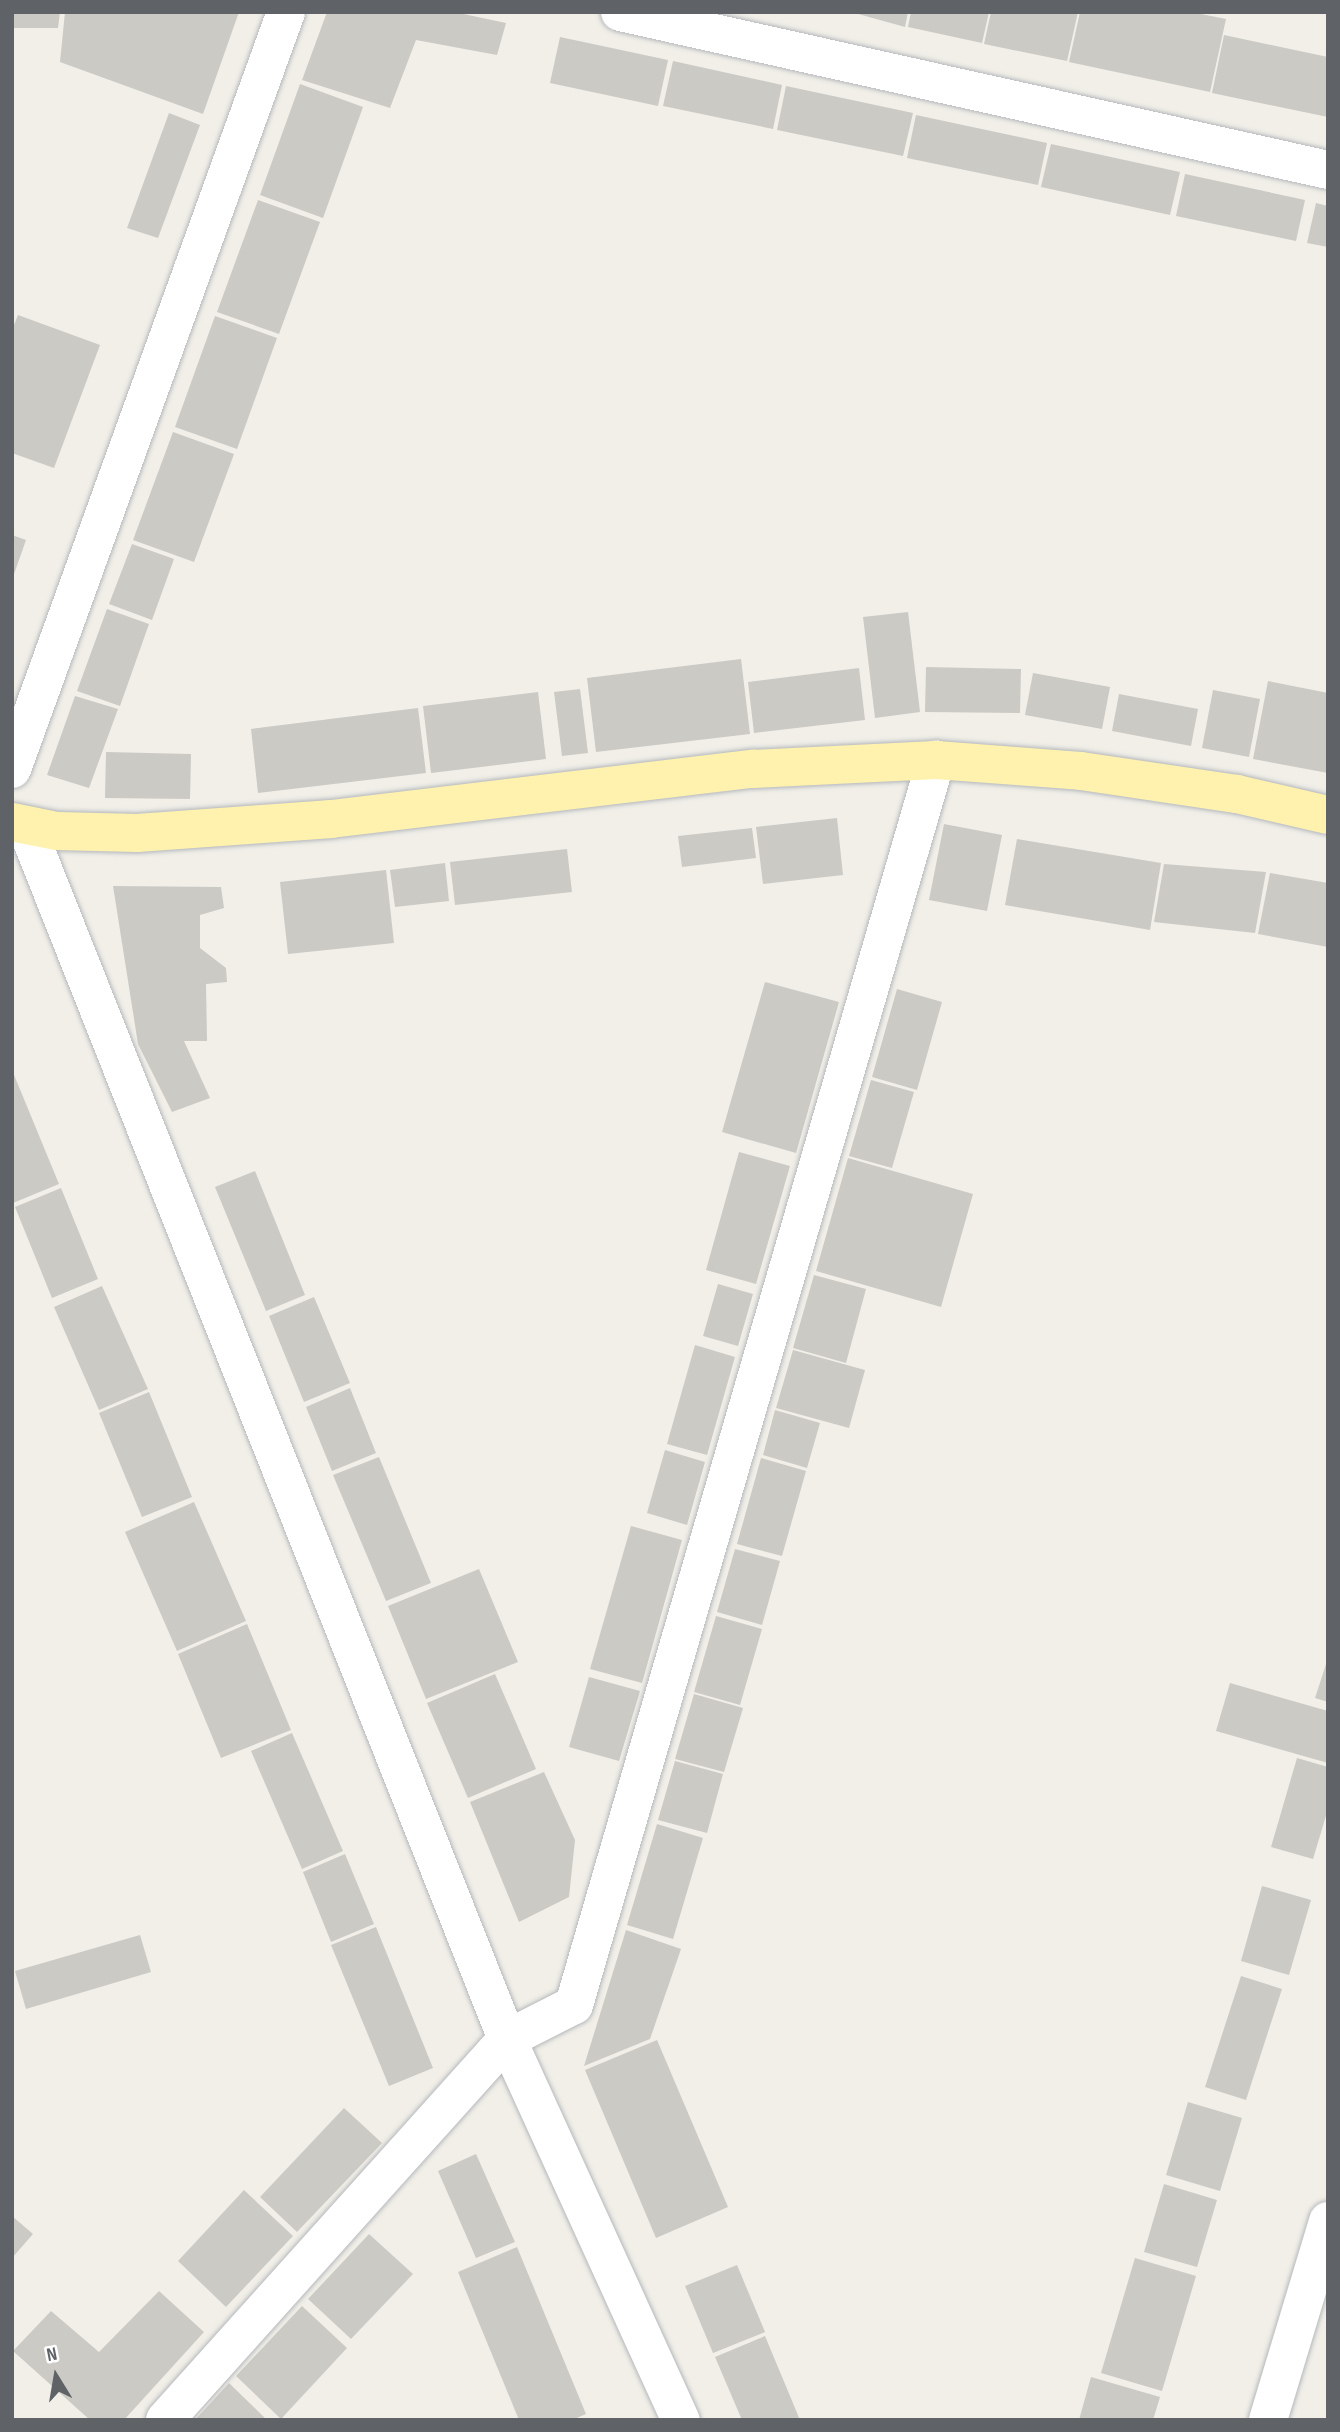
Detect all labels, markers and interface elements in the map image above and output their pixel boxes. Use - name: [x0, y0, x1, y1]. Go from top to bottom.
- north arrow: [21, 2341, 91, 2411]
- text: N: [45, 2343, 59, 2367]

